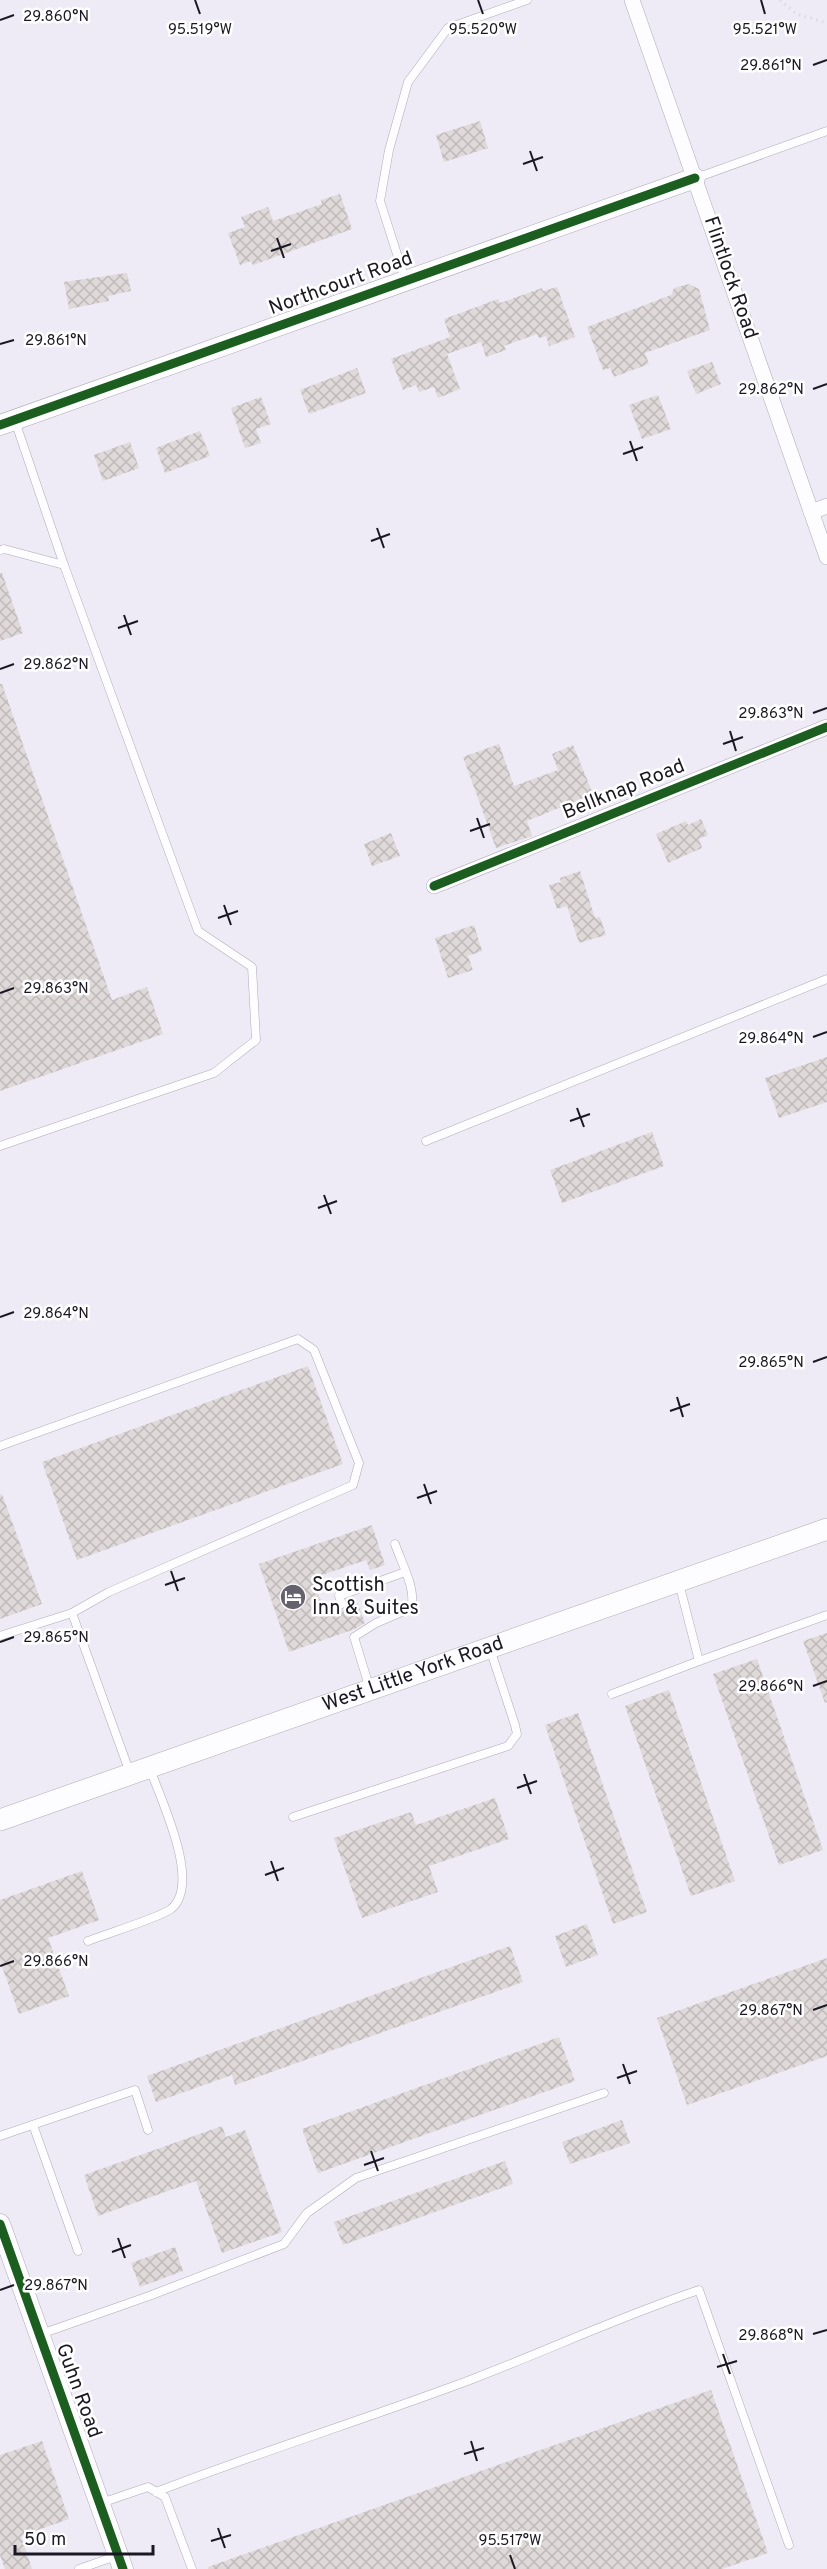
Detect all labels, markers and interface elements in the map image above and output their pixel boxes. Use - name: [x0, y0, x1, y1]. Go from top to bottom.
- text: 29.860°N: [23, 8, 89, 27]
- text: 95.519°W: [168, 21, 232, 40]
- text: 95.520°W: [449, 21, 517, 40]
- text: 95.521°W: [733, 21, 797, 40]
- text: 29.861°N: [740, 57, 802, 76]
- street label: Flintlock Road: [697, 213, 763, 343]
- street label: Northcourt Road: [265, 246, 417, 322]
- text: 29.861°N: [25, 332, 87, 351]
- text: 29.862°N: [738, 381, 804, 400]
- text: 29.862°N: [23, 656, 89, 675]
- text: 29.863°N: [738, 705, 804, 724]
- street label: Bellknap Road: [559, 754, 689, 826]
- text: 29.863°N: [23, 980, 89, 999]
- text: 29.864°N: [738, 1030, 804, 1049]
- text: 29.864°N: [23, 1305, 89, 1324]
- text: 29.865°N: [738, 1354, 804, 1373]
- place label: Scottish Inn & Suites: [312, 1573, 419, 1622]
- hotel icon: Scottish Inn & Suites: [278, 1582, 308, 1612]
- text: 29.865°N: [23, 1629, 89, 1648]
- street label: West Little York Road: [319, 1631, 507, 1718]
- text: 29.866°N: [738, 1678, 804, 1697]
- text: 29.866°N: [23, 1953, 89, 1972]
- text: 29.867°N: [739, 2002, 803, 2021]
- text: 29.867°N: [24, 2277, 88, 2296]
- text: 29.868°N: [738, 2327, 804, 2346]
- street label: Guhn Road: [49, 2340, 107, 2442]
- scale bar: [15, 2518, 153, 2556]
- text: 50 m: [24, 2529, 66, 2552]
- text: 95.517°W: [478, 2532, 542, 2551]

